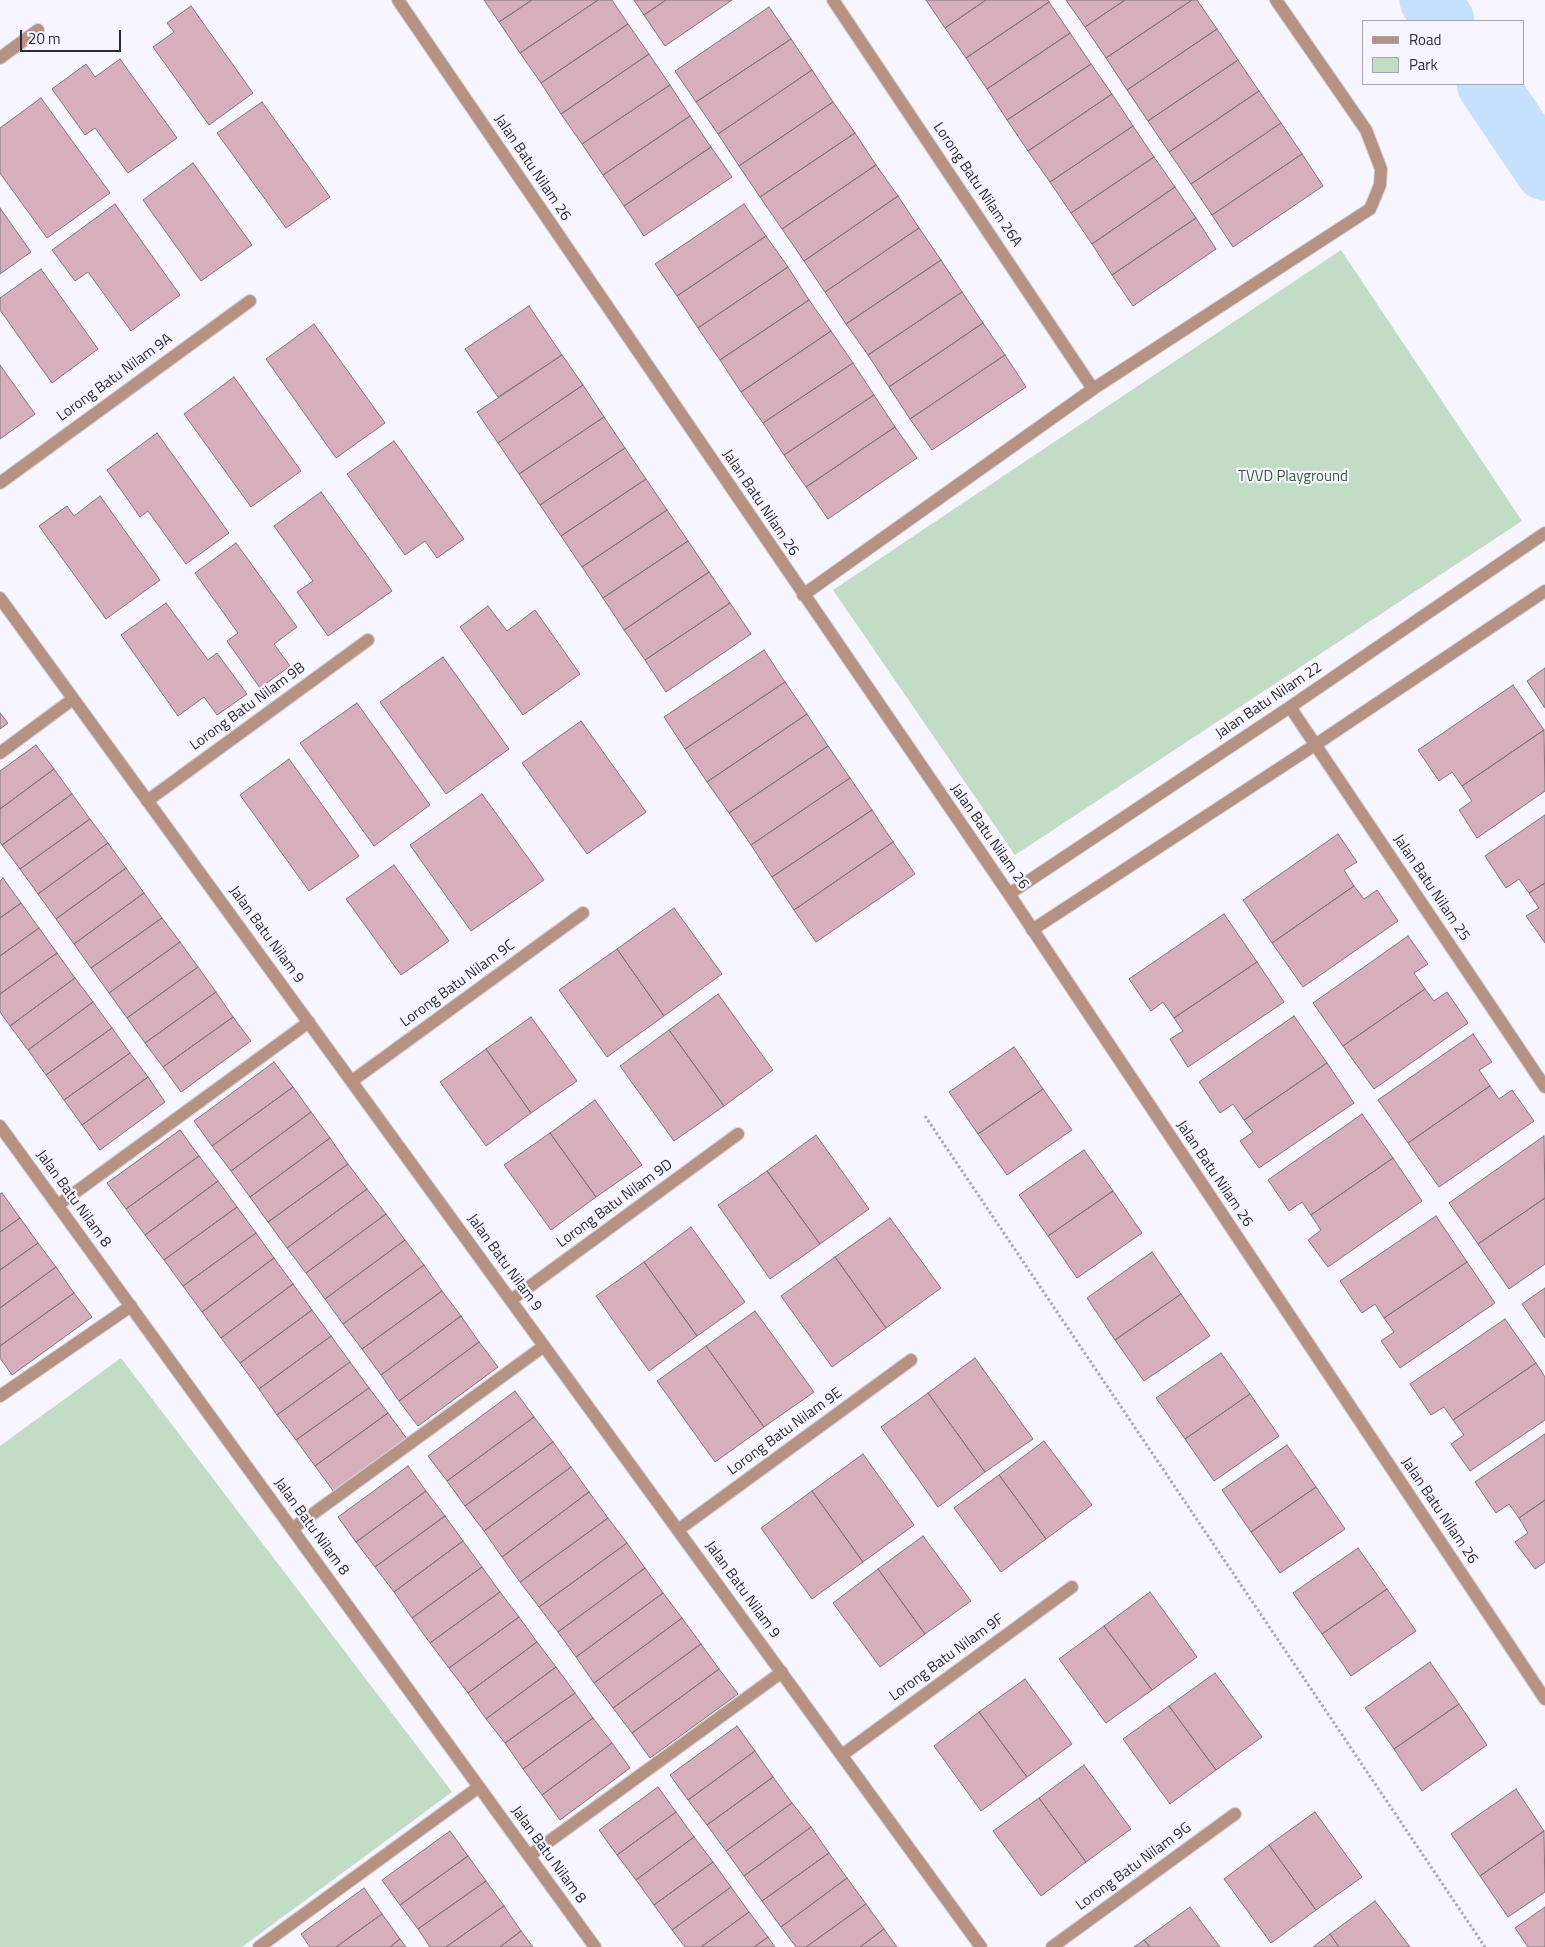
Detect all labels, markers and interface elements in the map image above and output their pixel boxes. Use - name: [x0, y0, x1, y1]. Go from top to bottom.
- scale bar: [22, 20, 124, 52]
- legend: [1362, 20, 1525, 85]
- text: 20 m: [28, 27, 61, 50]
- text: Road: [1409, 28, 1441, 51]
- text: Park: [1409, 53, 1438, 76]
- street label: Jalan Batu Nilam 26: [490, 111, 574, 225]
- street label: Lorong Batu Nilam 26A: [929, 119, 1025, 251]
- street label: Lorong Batu Nilam 9A: [54, 330, 176, 426]
- street label: Jalan Batu Nilam 26: [718, 446, 802, 560]
- park label: TVVD Playground: [1238, 468, 1348, 486]
- street label: Lorong Batu Nilam 9B: [187, 659, 309, 755]
- street label: Jalan Batu Nilam 22: [1212, 659, 1326, 743]
- street label: Jalan Batu Nilam 26: [946, 781, 1032, 893]
- street label: Jalan Batu Nilam 25: [1389, 831, 1473, 945]
- street label: Jalan Batu Nilam 9: [225, 883, 307, 987]
- street label: Lorong Batu Nilam 9C: [397, 936, 519, 1032]
- street label: Jalan Batu Nilam 26: [1172, 1117, 1256, 1231]
- street label: Jalan Batu Nilam 8: [32, 1147, 114, 1251]
- street label: Lorong Batu Nilam 9D: [554, 1156, 676, 1252]
- street label: Jalan Batu Nilam 9: [463, 1211, 545, 1315]
- street label: Lorong Batu Nilam 9E: [724, 1384, 846, 1480]
- street label: Jalan Batu Nilam 26: [1397, 1454, 1481, 1568]
- street label: Jalan Batu Nilam 8: [270, 1475, 352, 1579]
- street label: Jalan Batu Nilam 9: [701, 1538, 783, 1642]
- street label: Lorong Batu Nilam 9F: [886, 1610, 1008, 1706]
- street label: Jalan Batu Nilam 8: [507, 1803, 589, 1907]
- street label: Lorong Batu Nilam 9G: [1073, 1819, 1195, 1915]

